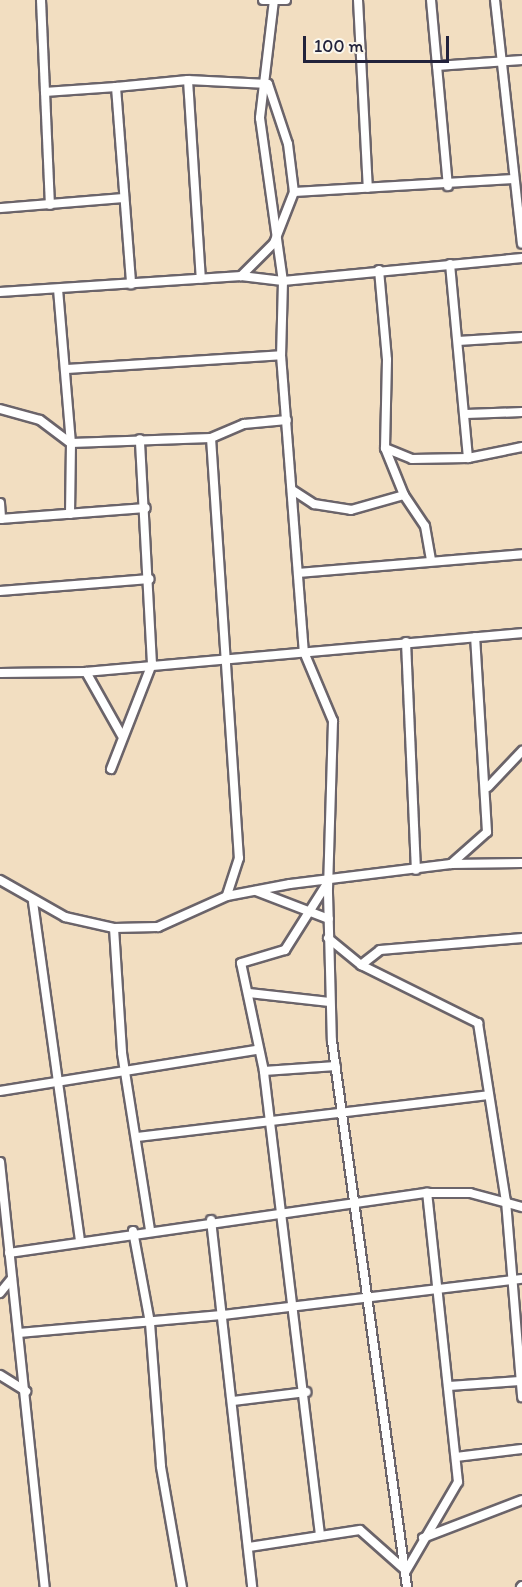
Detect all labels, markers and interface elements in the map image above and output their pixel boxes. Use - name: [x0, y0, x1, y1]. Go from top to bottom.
- scale bar: [306, 24, 452, 62]
- text: 100 m: [314, 35, 364, 57]

